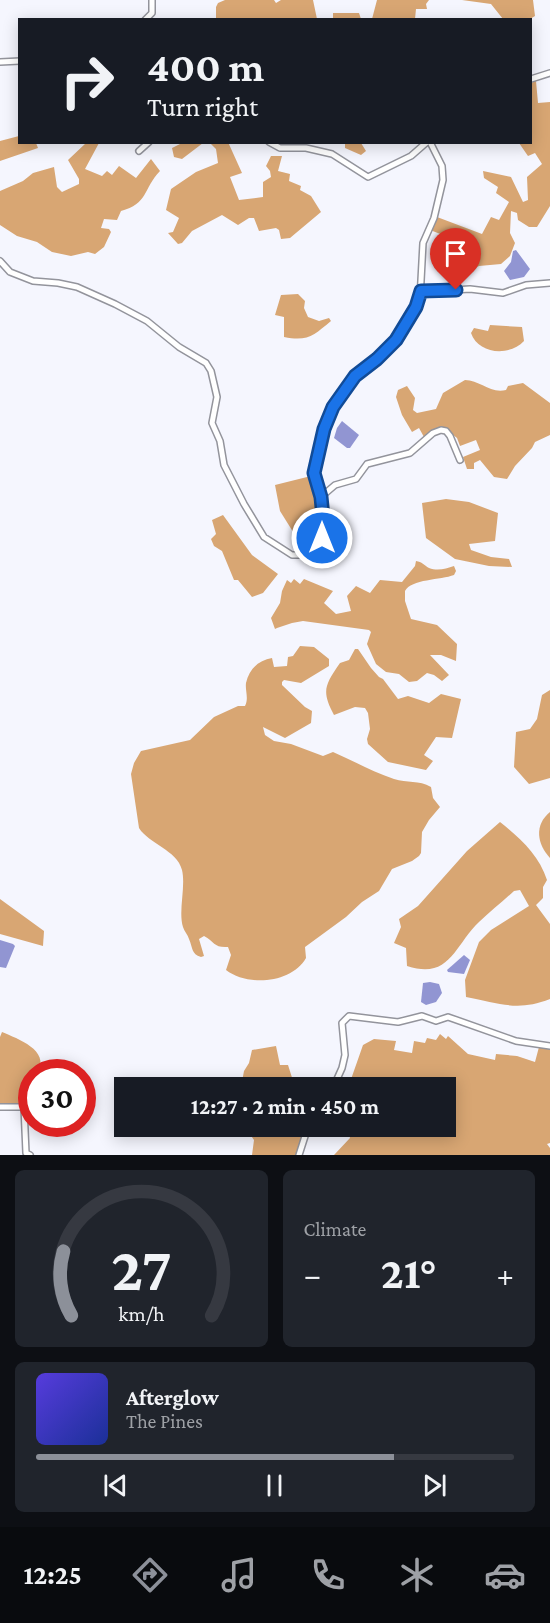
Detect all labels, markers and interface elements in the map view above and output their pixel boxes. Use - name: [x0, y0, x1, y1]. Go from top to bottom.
- icon: right: [48, 42, 126, 120]
- text: 400 m: [147, 43, 264, 90]
- text: Turn right: [147, 92, 258, 122]
- pin: [430, 228, 481, 290]
- icon: arrive: [439, 237, 472, 270]
- position arrow: [290, 506, 354, 570]
- speed limit sign: 30: [18, 1059, 96, 1137]
- text: 12:27 · 2 min · 450 m: [191, 1094, 379, 1119]
- text: Climate: [304, 1218, 366, 1240]
- text: 27: [111, 1234, 172, 1303]
- text: 21°: [381, 1248, 437, 1298]
- text: −: [304, 1256, 321, 1293]
- text: +: [497, 1256, 514, 1293]
- text: km/h: [118, 1302, 165, 1326]
- text: Afterglow: [126, 1385, 219, 1410]
- text: The Pines: [126, 1410, 203, 1432]
- icon: previous: [99, 1469, 132, 1502]
- icon: pause: [258, 1469, 291, 1502]
- icon: next: [418, 1469, 451, 1502]
- icon: directions: [129, 1554, 171, 1596]
- icon: music: [218, 1554, 260, 1596]
- icon: phone: [307, 1554, 349, 1596]
- icon: climate: [396, 1554, 438, 1596]
- icon: car: [484, 1554, 526, 1596]
- text: 12:25: [23, 1560, 82, 1590]

